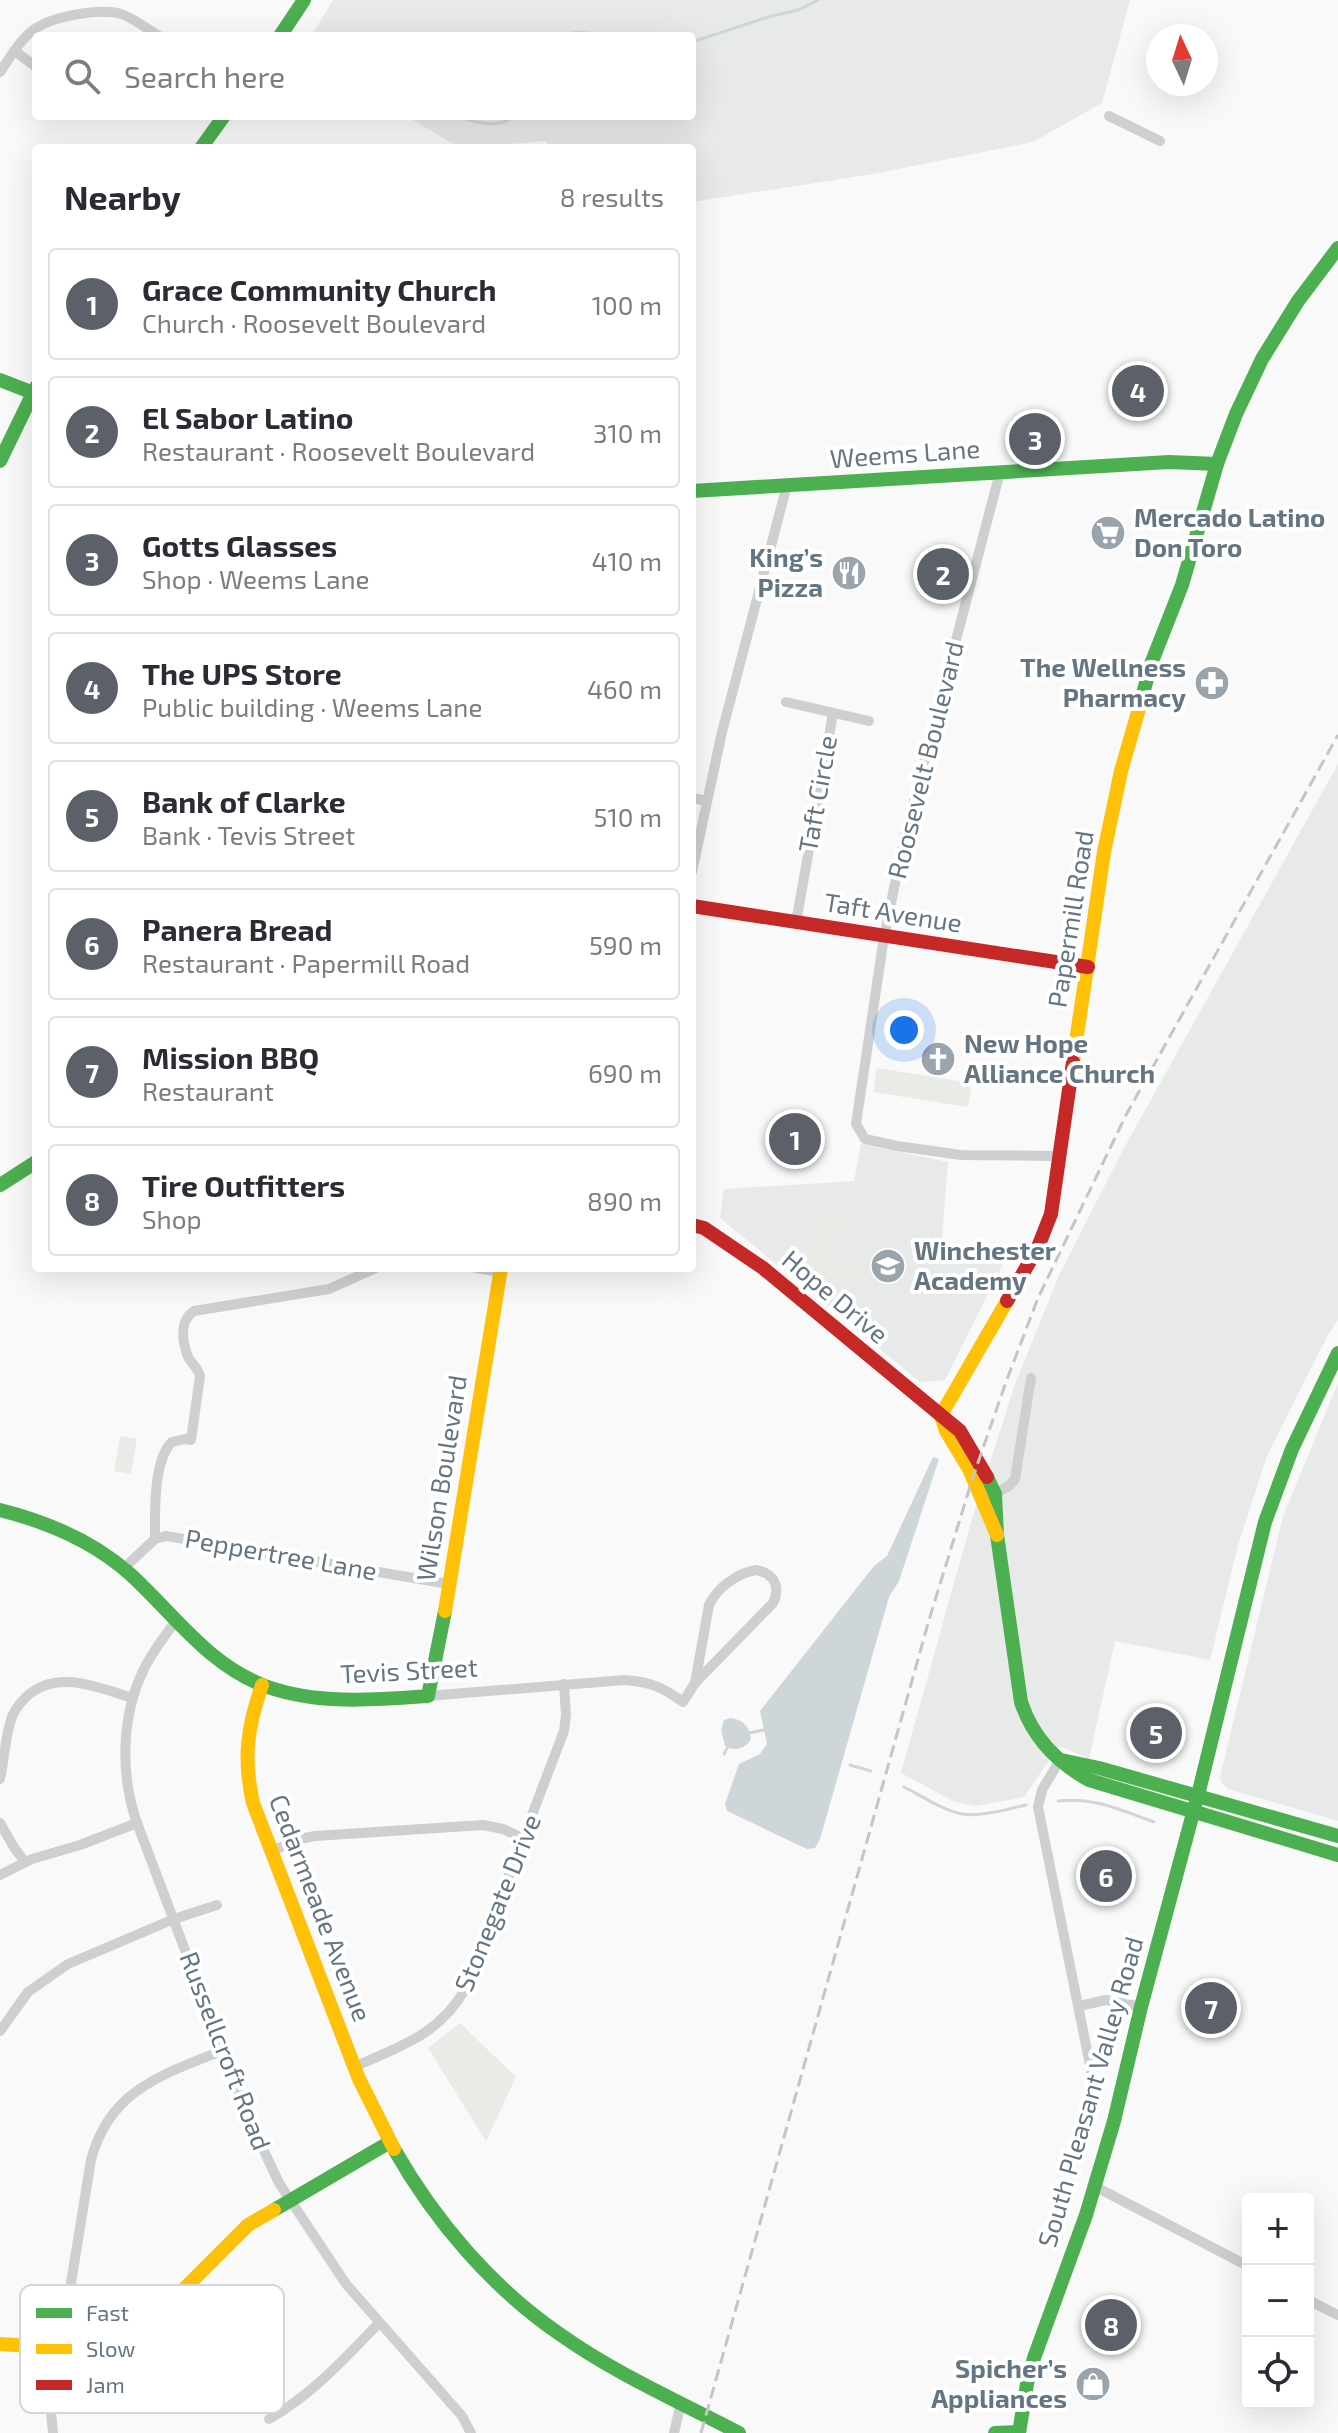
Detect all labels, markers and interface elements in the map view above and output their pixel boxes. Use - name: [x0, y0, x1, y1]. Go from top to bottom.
- north arrow: [1146, 24, 1218, 96]
- search box: [32, 32, 696, 120]
- icon: search: [60, 54, 104, 98]
- text: Search here: [124, 58, 285, 94]
- text: Nearby: [64, 176, 181, 217]
- text: 8 results: [560, 181, 664, 212]
- text: Grace Community Church: [142, 271, 496, 307]
- text: 1: [86, 289, 98, 320]
- text: 100 m: [592, 289, 662, 320]
- text: Church · Roosevelt Boulevard: [142, 307, 486, 338]
- pin: 4: [1112, 361, 1164, 421]
- text: El Sabor Latino: [142, 399, 353, 435]
- pin: 3: [1009, 409, 1061, 469]
- text: 2: [84, 417, 100, 448]
- text: 310 m: [593, 417, 662, 448]
- street label: Weems Lane: [829, 432, 981, 473]
- text: Restaurant · Roosevelt Boulevard: [142, 435, 535, 466]
- place label: Mercado Latino Don Toro: [1134, 501, 1325, 562]
- supermarket icon: Mercado Latino Don Toro: [1089, 514, 1127, 552]
- text: Gotts Glasses: [142, 527, 337, 563]
- place label: King’s Pizza: [749, 541, 823, 602]
- pin: 2: [917, 544, 969, 604]
- text: 3: [85, 545, 99, 576]
- text: 410 m: [591, 545, 662, 576]
- restaurant icon: King’s Pizza: [830, 554, 868, 592]
- text: Shop · Weems Lane: [142, 563, 370, 594]
- street label: Roosevelt Boulevard: [880, 638, 969, 882]
- place label: The Wellness Pharmacy: [1020, 651, 1186, 713]
- text: The UPS Store: [142, 655, 342, 691]
- pharmacy icon: The Wellness Pharmacy: [1193, 664, 1231, 702]
- text: 4: [84, 673, 100, 704]
- text: 460 m: [587, 673, 662, 704]
- text: Public building · Weems Lane: [142, 691, 482, 722]
- street label: Taft Circle: [791, 733, 842, 855]
- text: Bank of Clarke: [142, 783, 346, 819]
- text: 5: [85, 801, 99, 832]
- text: 510 m: [593, 801, 662, 832]
- text: Bank · Tevis Street: [142, 819, 355, 850]
- street label: Papermill Road: [1040, 828, 1099, 1009]
- street label: Taft Avenue: [822, 885, 964, 938]
- text: Panera Bread: [142, 911, 332, 947]
- text: 6: [84, 929, 100, 960]
- text: 590 m: [589, 929, 662, 960]
- text: Restaurant · Papermill Road: [142, 947, 470, 978]
- your location: [884, 1010, 924, 1050]
- place label: New Hope Alliance Church: [964, 1027, 1155, 1088]
- text: Mission BBQ: [142, 1039, 319, 1075]
- church icon: New Hope Alliance Church: [919, 1040, 957, 1078]
- text: 7: [85, 1057, 99, 1088]
- text: 690 m: [588, 1057, 662, 1088]
- text: Restaurant: [142, 1075, 274, 1106]
- pin: 1: [769, 1109, 821, 1169]
- text: Tire Outfitters: [142, 1167, 345, 1203]
- text: 8: [84, 1185, 100, 1216]
- text: 890 m: [587, 1185, 662, 1216]
- text: Shop: [142, 1203, 202, 1234]
- place label: Winchester Academy: [914, 1234, 1056, 1296]
- street label: Hope Drive: [777, 1243, 895, 1349]
- school or university icon: Winchester Academy: [869, 1247, 907, 1285]
- street label: Wilson Boulevard: [409, 1373, 472, 1583]
- street label: Peppertree Lane: [183, 1521, 380, 1586]
- street label: Tevis Street: [339, 1650, 479, 1689]
- pin: 5: [1130, 1703, 1182, 1763]
- street label: Cedarmeade Avenue: [264, 1790, 379, 2025]
- street label: Stonegate Drive: [447, 1809, 546, 1996]
- pin: 6: [1080, 1846, 1132, 1906]
- street label: South Pleasant Valley Road: [1030, 1933, 1149, 2250]
- street label: Russellcroft Road: [174, 1947, 278, 2154]
- pin: 7: [1185, 1978, 1237, 2038]
- map controls: [1242, 2193, 1314, 2409]
- button: +: [1242, 2193, 1314, 2265]
- button: −: [1242, 2265, 1314, 2337]
- legend: [20, 2285, 284, 2413]
- pin: 8: [1085, 2295, 1137, 2355]
- text: Fast: [86, 2299, 129, 2325]
- text: Slow: [86, 2335, 135, 2361]
- button: locate: [1242, 2337, 1314, 2409]
- place label: Spicher’s Appliances: [931, 2352, 1067, 2413]
- shop icon: Spicher’s Appliances: [1074, 2365, 1112, 2403]
- text: Jam: [86, 2371, 125, 2397]

